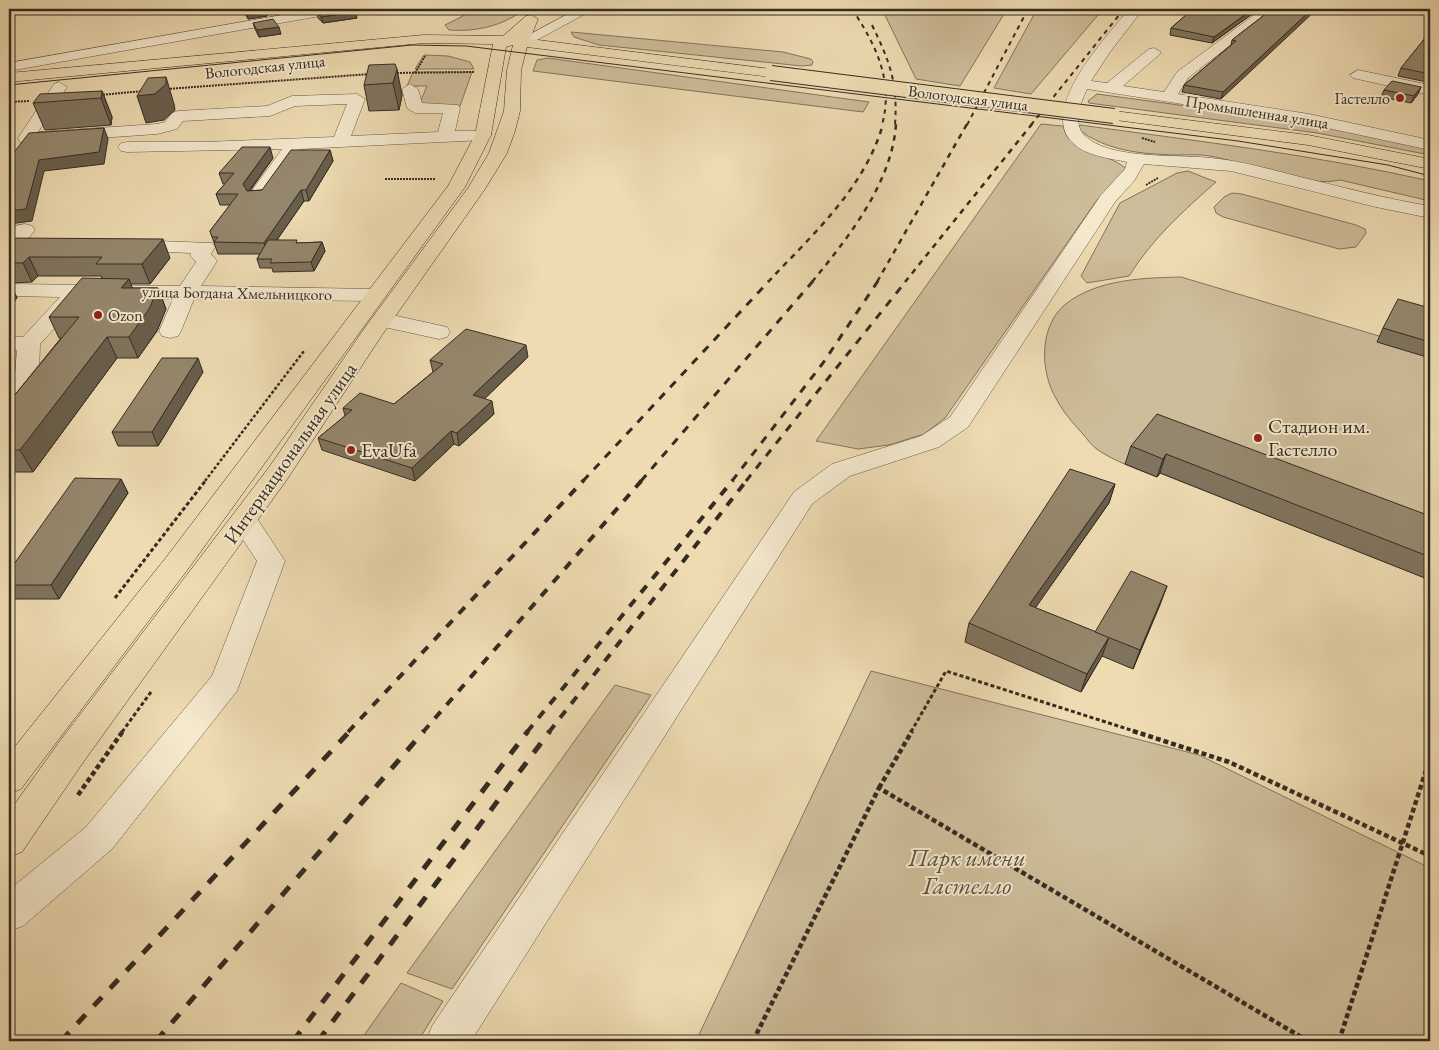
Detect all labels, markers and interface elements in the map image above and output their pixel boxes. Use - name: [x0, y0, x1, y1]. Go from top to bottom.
- street label: Вологодская улица: [204, 50, 327, 84]
- street label: Вологодская улица: [907, 80, 1030, 116]
- place label: Гастелло: [1334, 88, 1390, 109]
- street label: Промышленная улица: [1184, 90, 1331, 134]
- marker: Гастелло: [1394, 92, 1406, 104]
- street label: улица Богдана Хмельницкого: [142, 281, 332, 305]
- place label: Ozon: [108, 305, 143, 326]
- marker: Ozon: [92, 309, 104, 321]
- street label: Интернациональная улица: [217, 357, 363, 549]
- place label: Стадион им. Гастелло: [1268, 413, 1370, 462]
- marker: Стадион им. Гастелло: [1252, 432, 1264, 444]
- place label: EvaUfa: [361, 437, 417, 463]
- marker: EvaUfa: [345, 444, 357, 456]
- park label: Парк имени Гастелло: [907, 842, 1026, 901]

